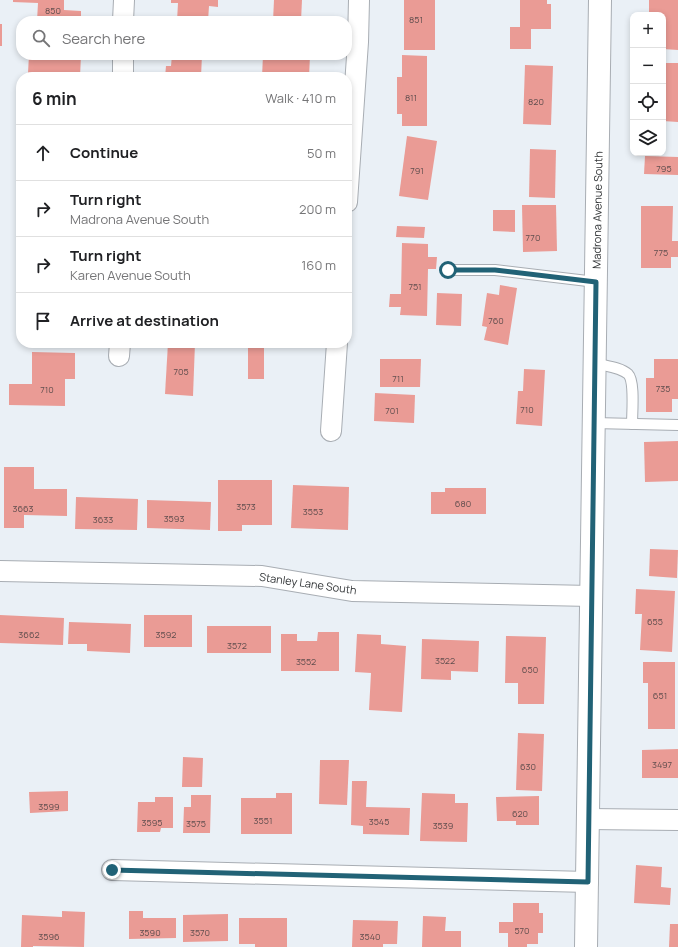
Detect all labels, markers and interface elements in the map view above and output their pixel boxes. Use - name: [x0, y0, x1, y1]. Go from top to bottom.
- house number: 850: [45, 4, 61, 17]
- map controls: [630, 12, 666, 156]
- button: +: [630, 12, 666, 48]
- house number: 851: [409, 13, 423, 26]
- search box: [16, 16, 352, 60]
- icon: search: [30, 27, 52, 49]
- text: Search here: [62, 28, 145, 49]
- button: −: [630, 48, 666, 84]
- button: locate: [630, 84, 666, 120]
- text: 6 min: [32, 87, 77, 110]
- text: Walk · 410 m: [265, 89, 336, 107]
- house number: 811: [405, 91, 417, 104]
- house number: 820: [528, 95, 544, 108]
- button: layers: [630, 120, 666, 156]
- icon: ahead: [32, 142, 54, 164]
- text: Continue: [70, 142, 138, 163]
- text: 50 m: [307, 144, 336, 162]
- street label: Madrona Avenue South: [588, 151, 606, 269]
- house number: 795: [656, 162, 672, 175]
- house number: 791: [410, 164, 424, 177]
- text: Turn right: [70, 189, 141, 210]
- icon: right: [32, 198, 54, 220]
- text: 200 m: [299, 200, 336, 218]
- text: Madrona Avenue South: [70, 210, 209, 228]
- house number: 770: [526, 231, 540, 244]
- text: Turn right: [70, 245, 141, 266]
- house number: 775: [654, 246, 668, 259]
- icon: right: [32, 254, 54, 276]
- text: 160 m: [301, 256, 336, 274]
- route start: [439, 261, 457, 279]
- text: Karen Avenue South: [70, 266, 191, 284]
- house number: 751: [408, 280, 422, 293]
- icon: arrive: [32, 310, 54, 332]
- text: Arrive at destination: [70, 310, 219, 331]
- house number: 760: [488, 314, 504, 327]
- house number: 705: [173, 365, 189, 378]
- house number: 711: [392, 372, 404, 385]
- house number: 735: [656, 382, 670, 395]
- house number: 710: [40, 383, 54, 396]
- house number: 710: [520, 403, 534, 416]
- house number: 701: [385, 404, 399, 417]
- house number: 680: [455, 497, 471, 510]
- house number: 3573: [236, 500, 256, 513]
- house number: 3663: [12, 502, 34, 515]
- house number: 3553: [303, 505, 323, 518]
- house number: 3593: [164, 512, 184, 525]
- house number: 3633: [93, 513, 113, 526]
- street label: Stanley Lane South: [258, 569, 358, 597]
- house number: 655: [647, 615, 663, 628]
- house number: 3662: [18, 628, 40, 641]
- house number: 3592: [156, 628, 176, 641]
- house number: 3572: [227, 639, 247, 652]
- house number: 3522: [435, 654, 455, 667]
- house number: 3552: [296, 655, 316, 668]
- house number: 650: [522, 663, 538, 676]
- house number: 651: [653, 689, 667, 702]
- house number: 3497: [652, 758, 673, 771]
- house number: 630: [520, 760, 536, 773]
- house number: 3599: [38, 800, 60, 813]
- house number: 620: [512, 807, 528, 820]
- house number: 3551: [254, 814, 272, 827]
- house number: 3545: [369, 815, 389, 828]
- house number: 3595: [142, 816, 162, 829]
- house number: 3575: [186, 817, 206, 830]
- house number: 3539: [433, 819, 453, 832]
- route end: [103, 861, 121, 879]
- house number: 570: [514, 924, 530, 937]
- house number: 3590: [139, 926, 161, 939]
- house number: 3570: [190, 926, 210, 939]
- house number: 3596: [38, 930, 60, 943]
- house number: 3540: [360, 930, 380, 943]

